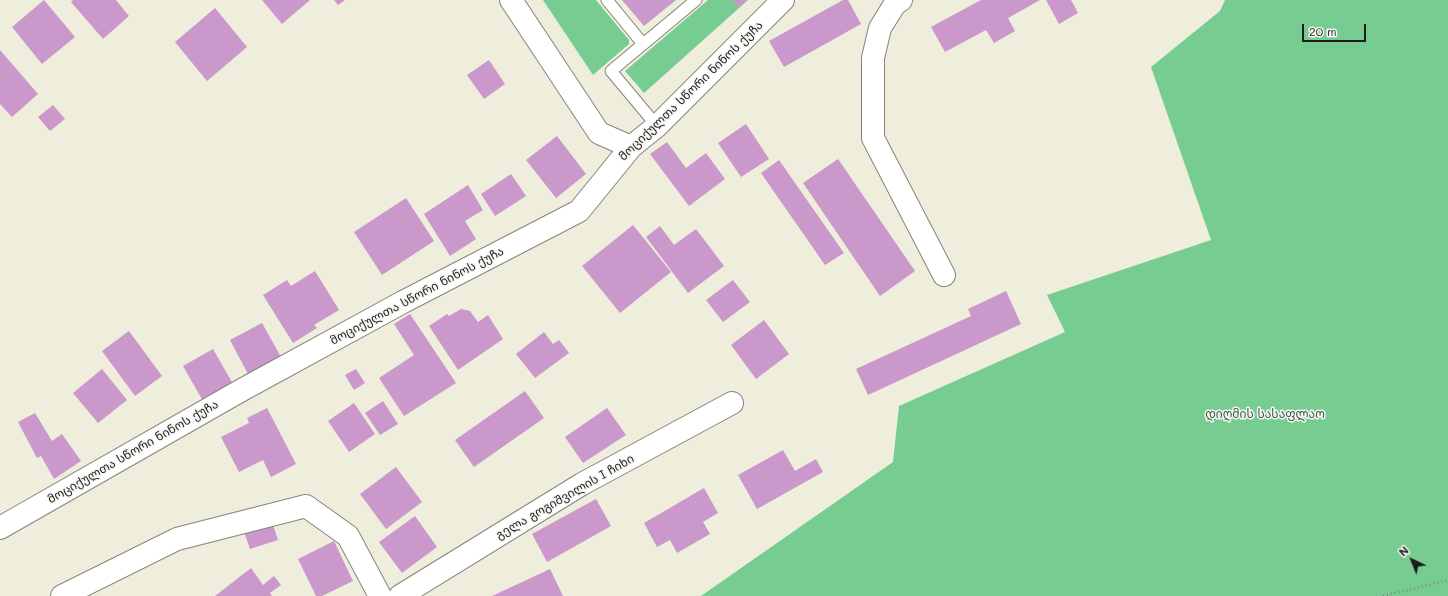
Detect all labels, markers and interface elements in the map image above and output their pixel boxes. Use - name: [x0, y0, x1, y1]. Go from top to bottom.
- scale bar: [1304, 16, 1368, 42]
- street label: მოციქულთა სწორი ნინოს ქუჩა: [616, 18, 766, 164]
- text: 20 m: [1309, 23, 1337, 39]
- street label: მოციქულთა სწორი ნინოს ქუჩა: [328, 244, 506, 348]
- street label: მოციქულთა სწორი ნინოს ქუჩა: [45, 397, 221, 507]
- park label: დიღმის სასაფლაო: [1205, 407, 1325, 421]
- street label: გელა გოგიშვილის I ჩიხი: [493, 451, 637, 543]
- north arrow: [1392, 540, 1432, 580]
- text: N: [1395, 543, 1412, 559]

